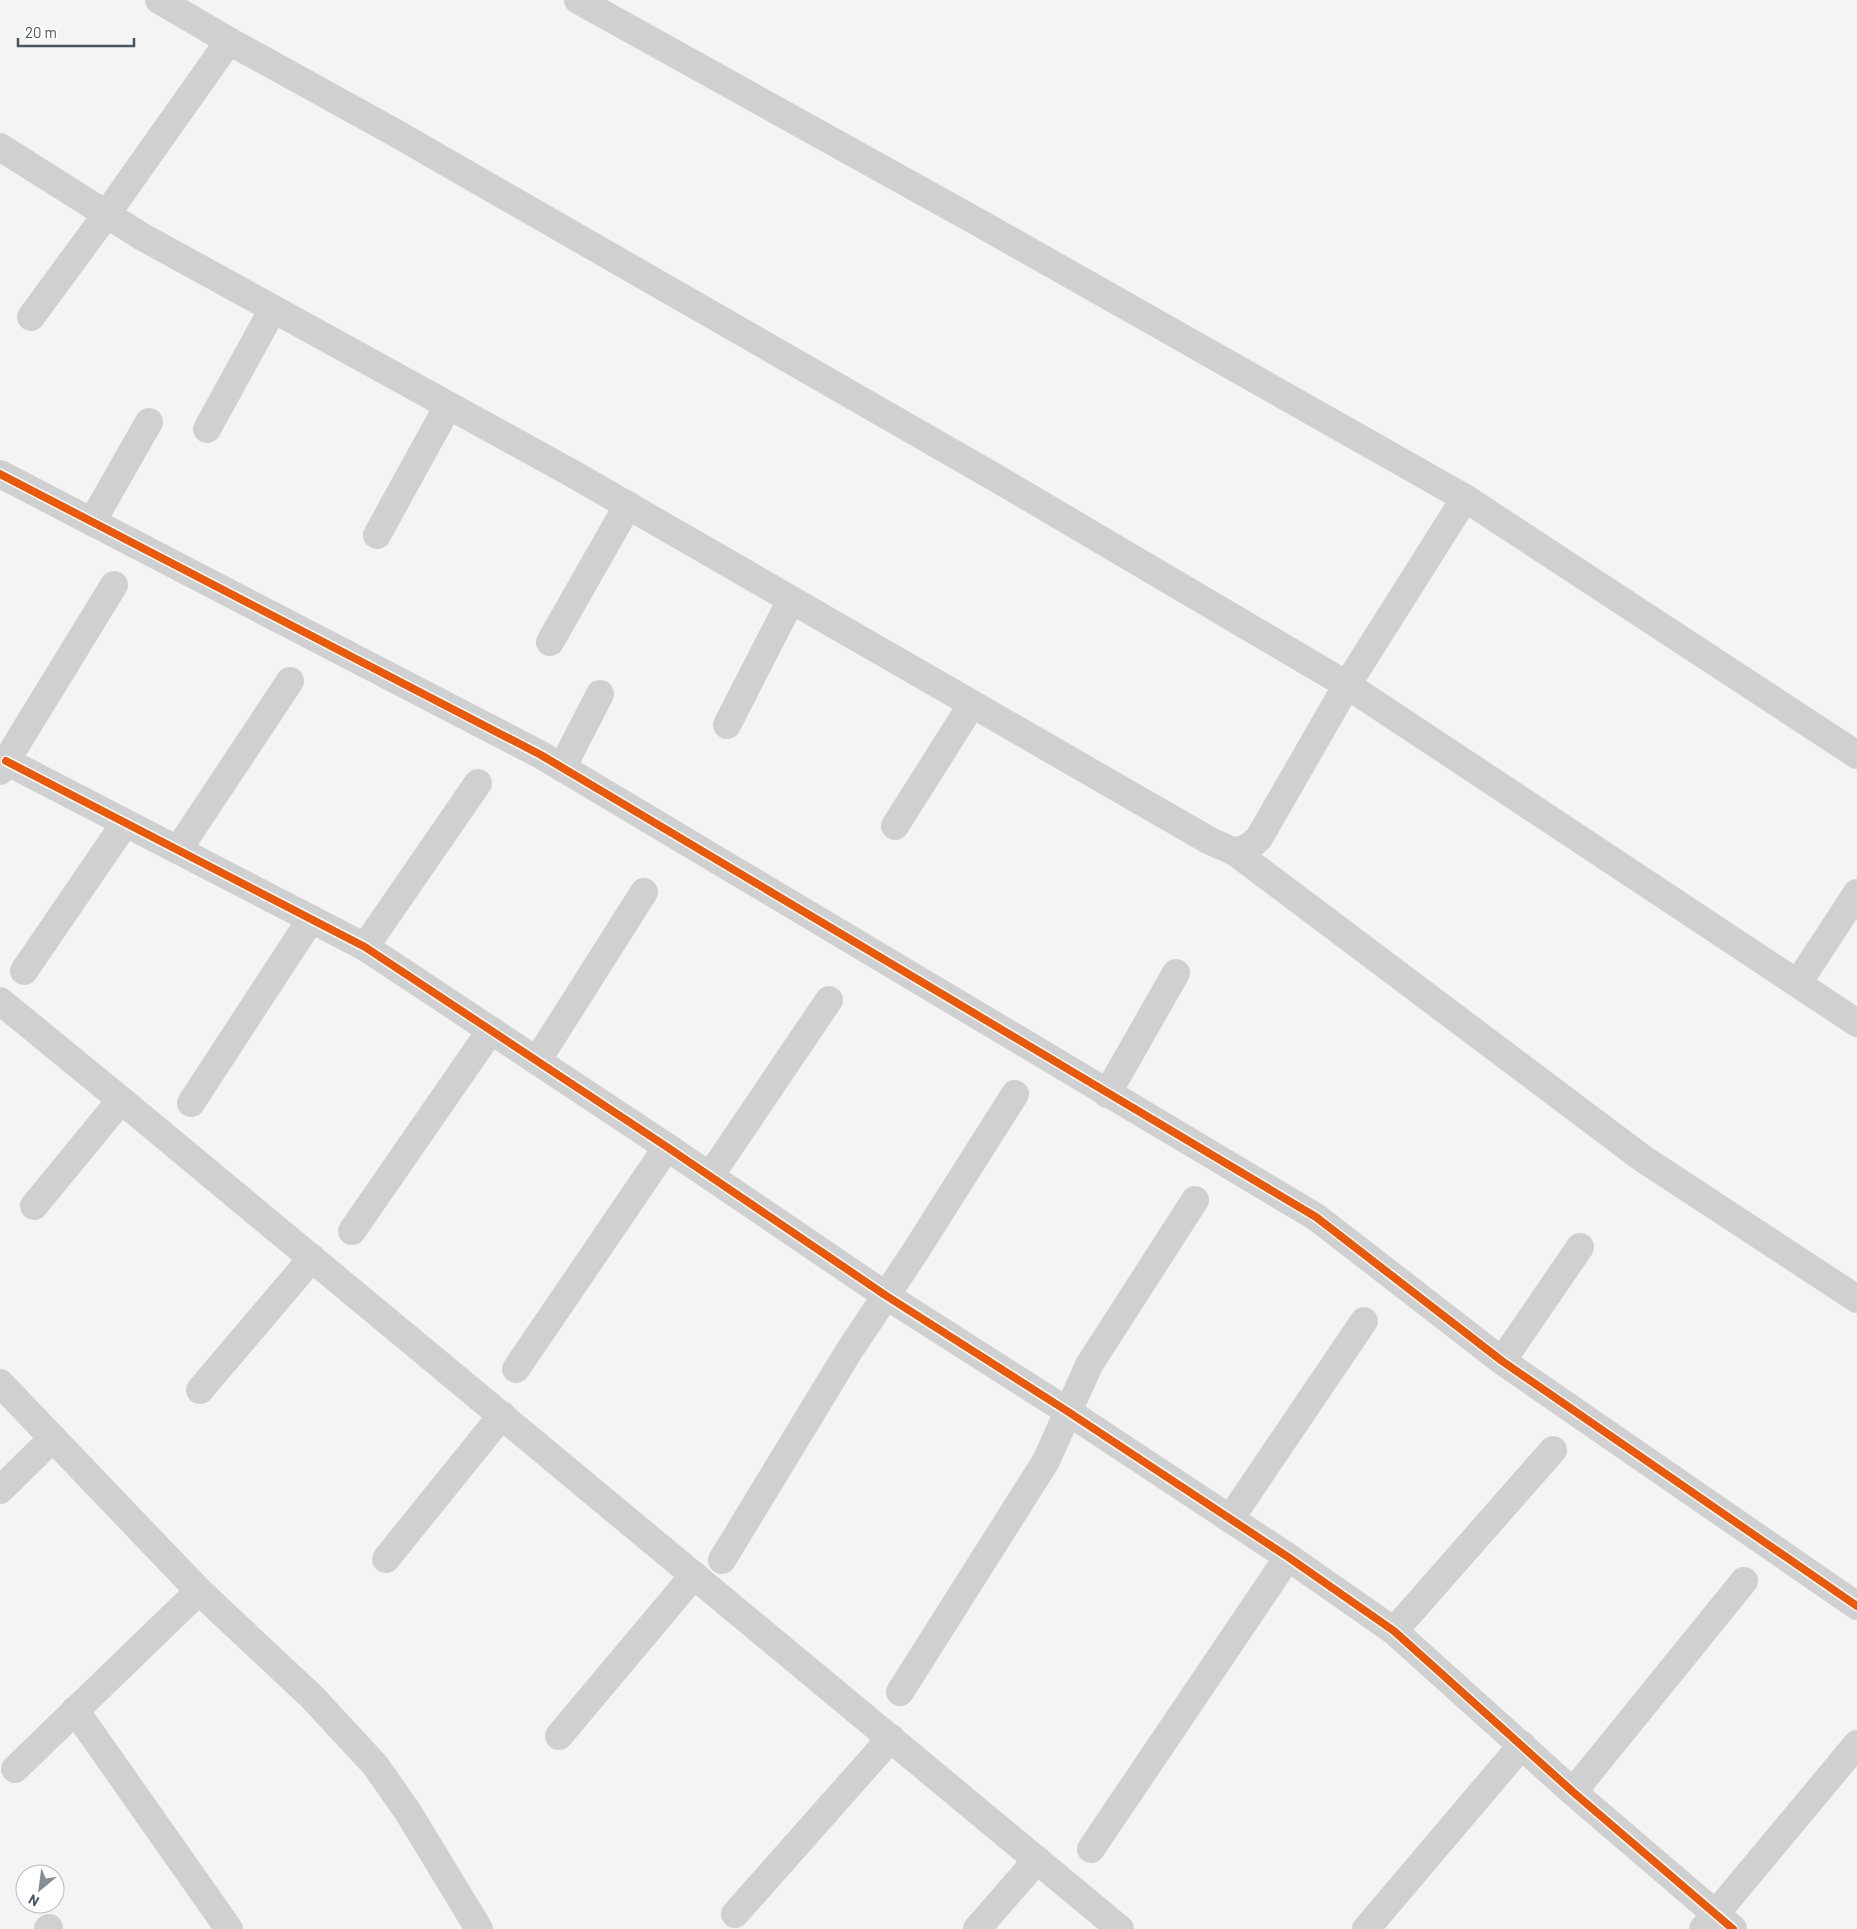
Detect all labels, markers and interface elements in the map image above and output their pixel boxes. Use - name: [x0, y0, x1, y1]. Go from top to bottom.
- scale bar: [18, 15, 134, 47]
- text: 20 m: [25, 23, 57, 41]
- north arrow: [15, 1864, 65, 1914]
- text: N: [25, 1891, 42, 1910]

